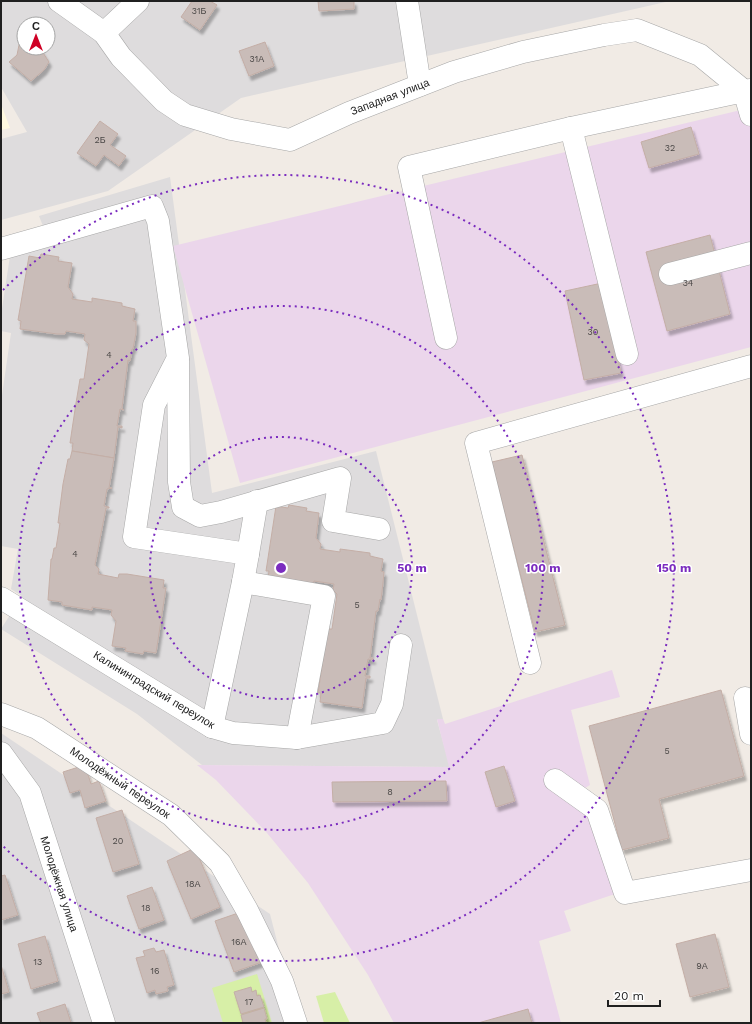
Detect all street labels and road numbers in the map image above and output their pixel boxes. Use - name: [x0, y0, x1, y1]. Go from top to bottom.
- street label: Западная улица: [349, 76, 432, 118]
- street label: Калининградский переулок: [91, 649, 217, 732]
- street label: Молодёжный переулок: [67, 745, 173, 822]
- street label: Молодёжная улица: [37, 835, 81, 934]

